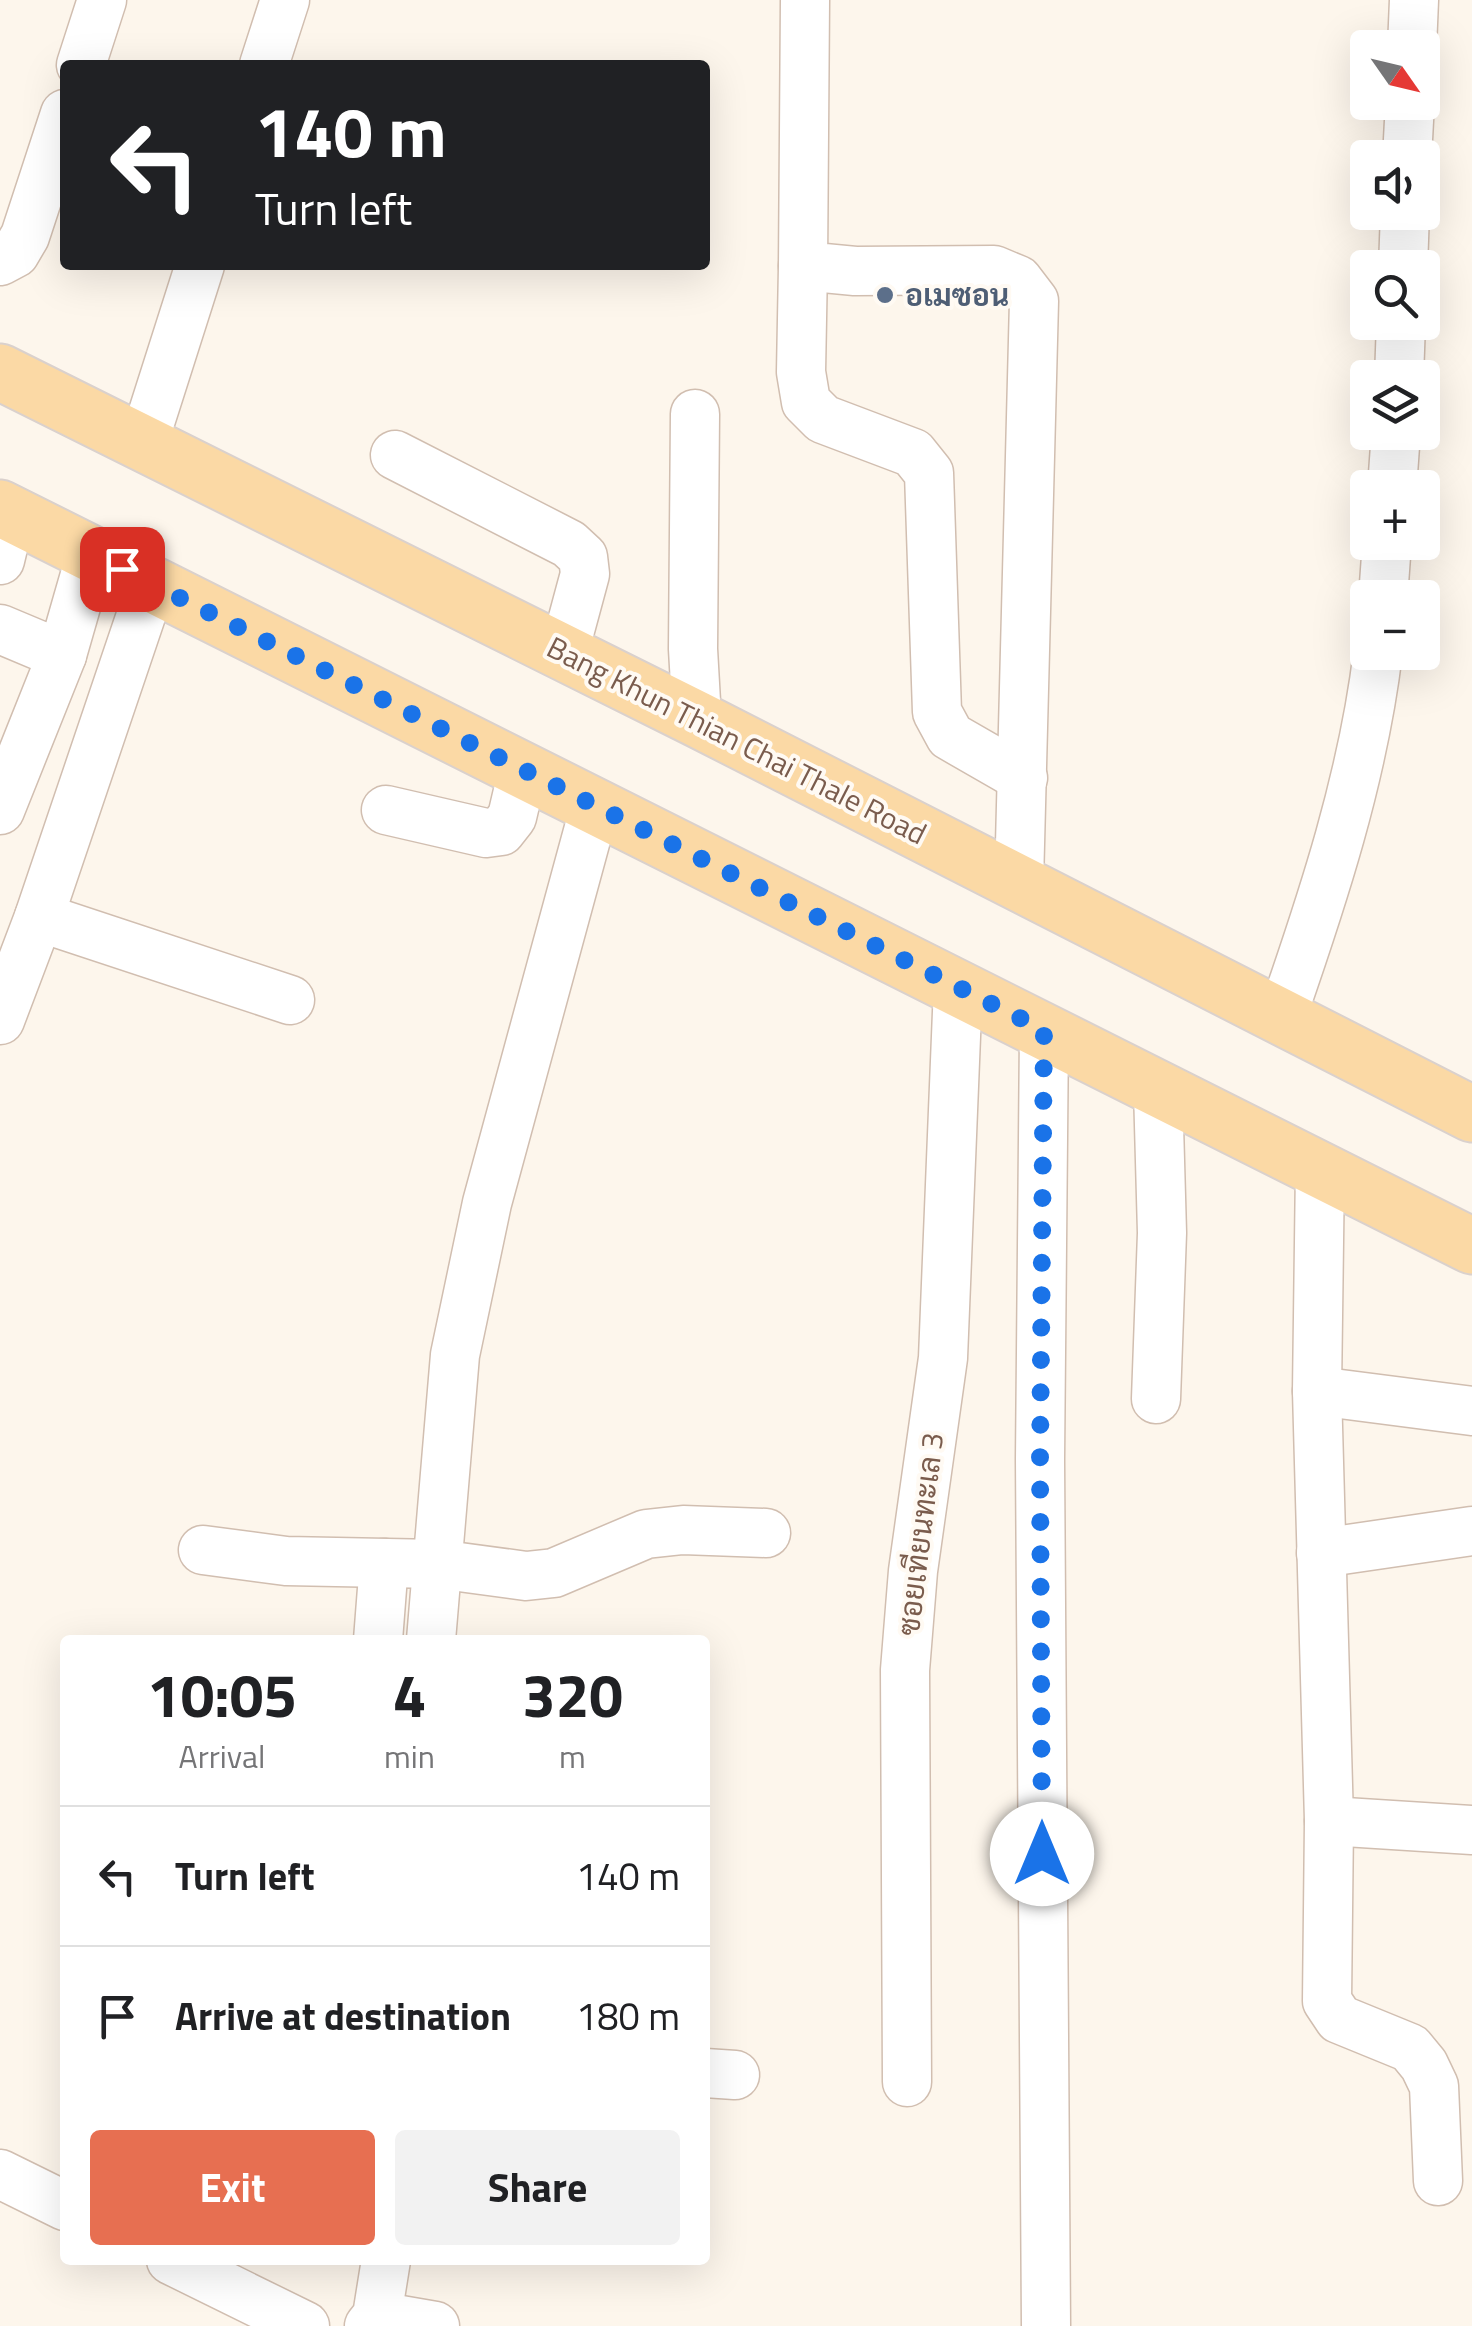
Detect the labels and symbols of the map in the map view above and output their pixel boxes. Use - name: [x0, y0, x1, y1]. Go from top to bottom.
- north arrow: [1350, 30, 1440, 120]
- place label: อเมซอน: [905, 272, 1009, 318]
- marker: อเมซอน: [874, 284, 896, 306]
- pin: [80, 527, 165, 612]
- street label: Bang Khun Thian Chai Thale Road: [539, 624, 935, 856]
- street label: ซอยเทียนทะเล 3: [885, 1430, 955, 1638]
- position arrow: [990, 1802, 1094, 1906]

